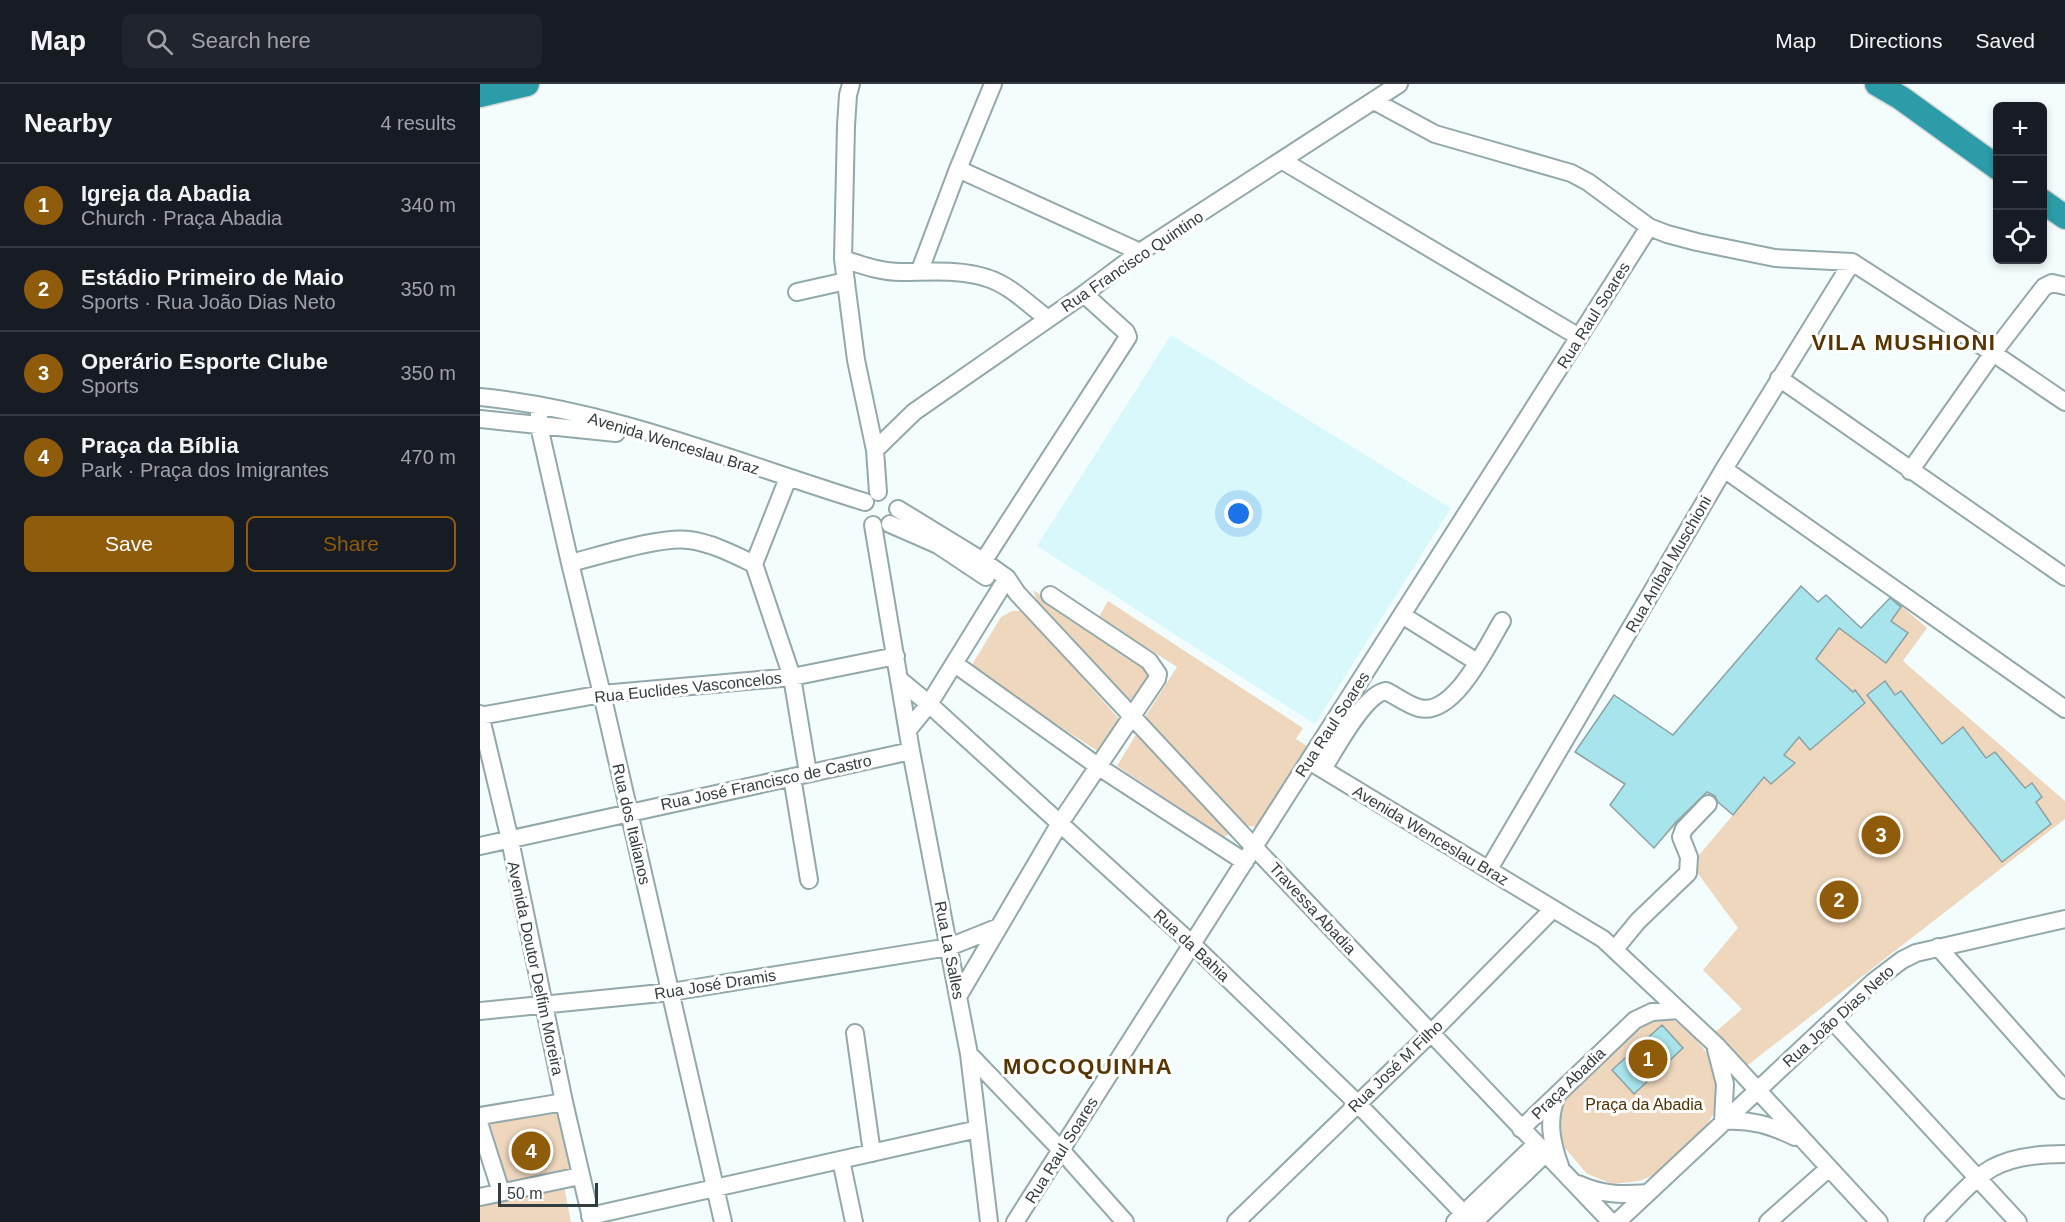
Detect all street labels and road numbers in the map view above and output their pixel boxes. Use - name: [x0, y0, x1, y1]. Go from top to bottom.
- street label: Rua Francisco Quintino: [1058, 208, 1206, 315]
- street label: Rua Raul Soares: [1554, 259, 1633, 371]
- street label: Avenida Wenceslau Braz: [586, 409, 762, 478]
- street label: Rua Aníbal Muschioni: [1622, 493, 1714, 636]
- street label: Rua Euclides Vasconcelos: [594, 669, 783, 706]
- street label: Rua Raul Soares: [1292, 669, 1373, 780]
- street label: Rua José Francisco de Castro: [659, 752, 873, 813]
- street label: Rua dos Italianos: [609, 762, 654, 886]
- street label: Avenida Wenceslau Braz: [1350, 782, 1511, 889]
- street label: Avenida Doutor Delfim Moreira: [504, 859, 567, 1077]
- street label: Travessa Abadia: [1266, 859, 1359, 958]
- street label: Rua La Salles: [932, 900, 967, 1001]
- street label: Rua da Bahia: [1150, 906, 1233, 985]
- street label: Rua João Dias Neto: [1779, 962, 1897, 1071]
- street label: Rua José Dramis: [653, 967, 777, 1002]
- street label: Rua José M Filho: [1345, 1017, 1446, 1116]
- street label: Praça Abadia: [1528, 1044, 1609, 1123]
- street label: Rua Raul Soares: [1022, 1094, 1101, 1206]

